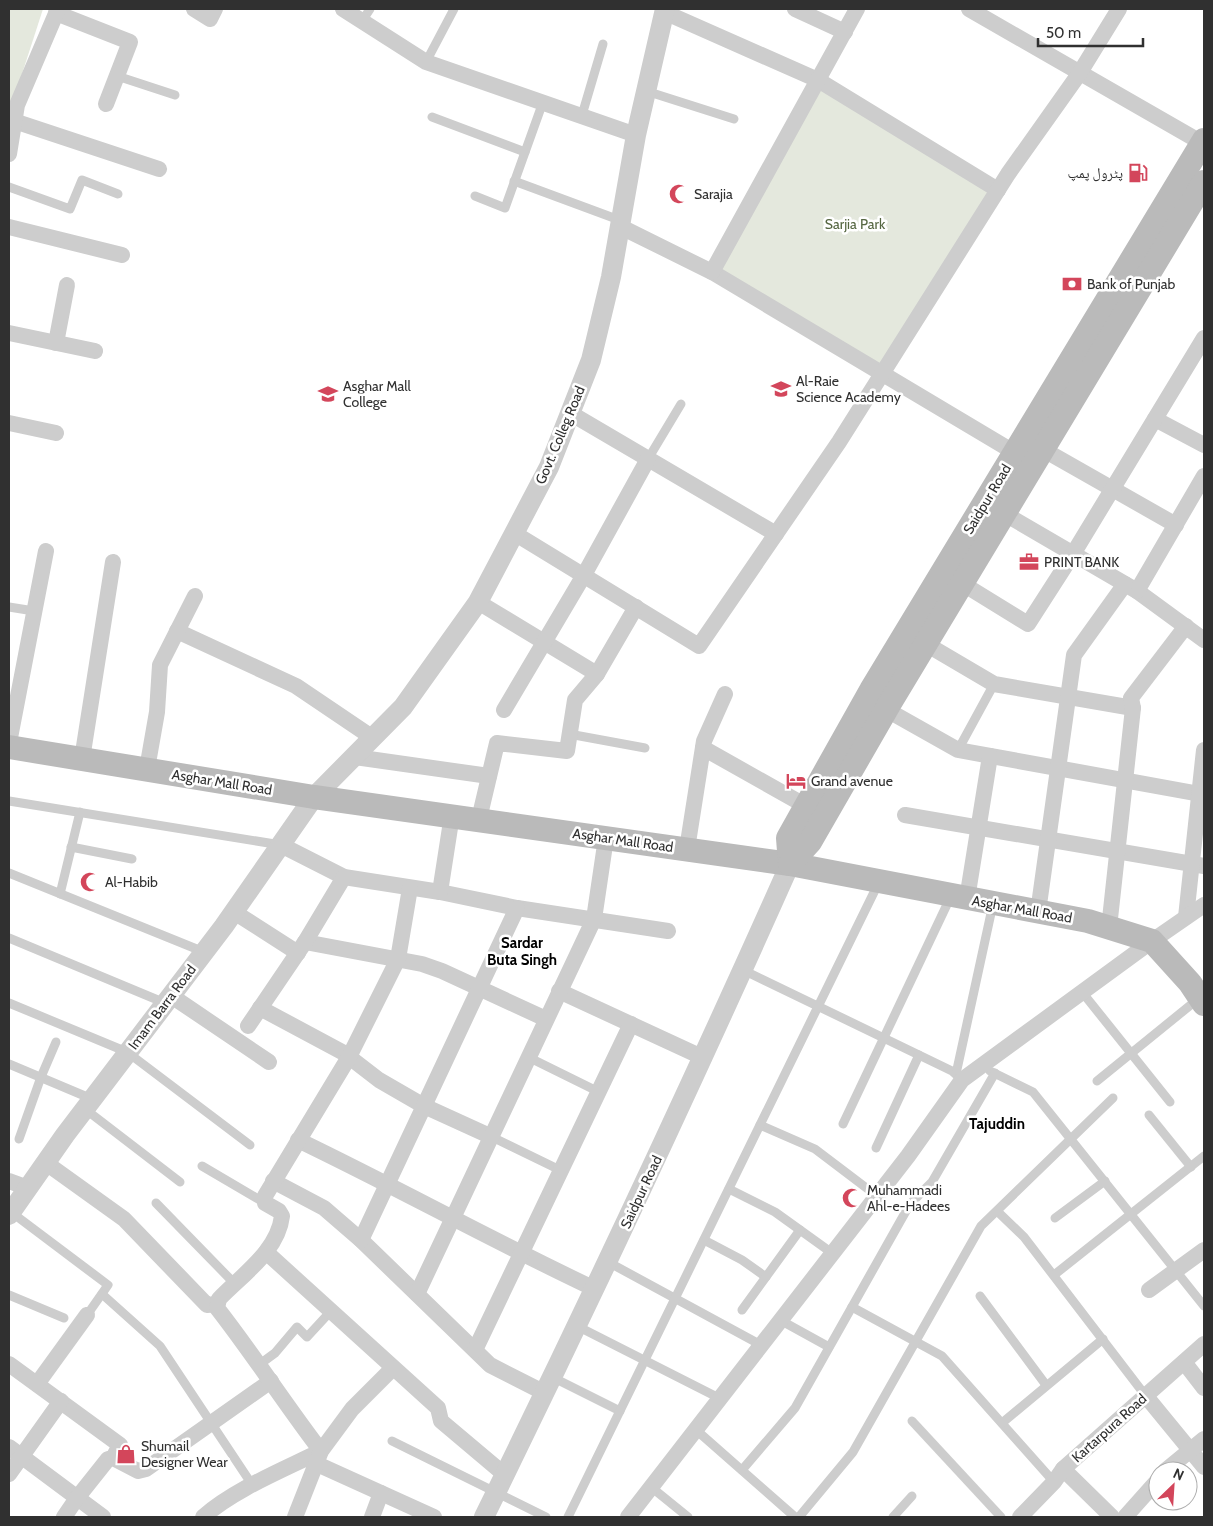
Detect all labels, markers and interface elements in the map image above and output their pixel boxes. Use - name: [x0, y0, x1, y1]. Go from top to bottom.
- scale bar: [1038, 15, 1143, 47]
- text: 50 m: [1046, 24, 1081, 42]
- fuel station icon: پٹرول پمپ: [1127, 162, 1149, 184]
- place label: پٹرول پمپ: [1067, 164, 1123, 182]
- mosque icon: Sarajia: [668, 183, 690, 205]
- place label: Sarajia: [694, 185, 733, 203]
- park label: Sarjia Park: [825, 215, 886, 233]
- bank icon: Bank of Punjab: [1061, 273, 1083, 295]
- place label: Bank of Punjab: [1087, 275, 1176, 293]
- place label: Al-Raie Science Academy: [796, 372, 901, 406]
- place label: Asghar Mall College: [343, 377, 412, 411]
- school or university icon: Al-Raie Science Academy: [770, 378, 792, 400]
- school or university icon: Asghar Mall College: [317, 383, 339, 405]
- street label: Govt. Colleg Road: [531, 383, 589, 487]
- street label: Saidpur Road: [959, 461, 1015, 537]
- office icon: PRINT BANK: [1018, 551, 1040, 573]
- place label: PRINT BANK: [1044, 553, 1119, 571]
- street label: Asghar Mall Road: [171, 765, 273, 799]
- hotel icon: Grand avenue: [785, 770, 807, 792]
- place label: Grand avenue: [811, 772, 893, 790]
- street label: Asghar Mall Road: [572, 824, 674, 856]
- mosque icon: Al-Habib: [79, 871, 101, 893]
- place label: Al-Habib: [105, 873, 158, 891]
- street label: Asghar Mall Road: [971, 891, 1073, 927]
- district label: Sardar Buta Singh: [487, 934, 557, 969]
- street label: Imam Barra Road: [124, 961, 200, 1053]
- district label: Tajuddin: [969, 1115, 1025, 1133]
- street label: Saidpur Road: [616, 1153, 666, 1231]
- place label: Muhammadi Ahl-e-Hadees: [867, 1181, 950, 1215]
- mosque icon: Muhammadi Ahl-e-Hadees: [841, 1187, 863, 1209]
- street label: Kartarpura Road: [1068, 1390, 1150, 1466]
- place label: Shumail Designer Wear: [141, 1437, 228, 1471]
- shop icon: Shumail Designer Wear: [115, 1443, 137, 1465]
- north arrow: [1148, 1461, 1198, 1511]
- text: N: [1170, 1464, 1187, 1484]

